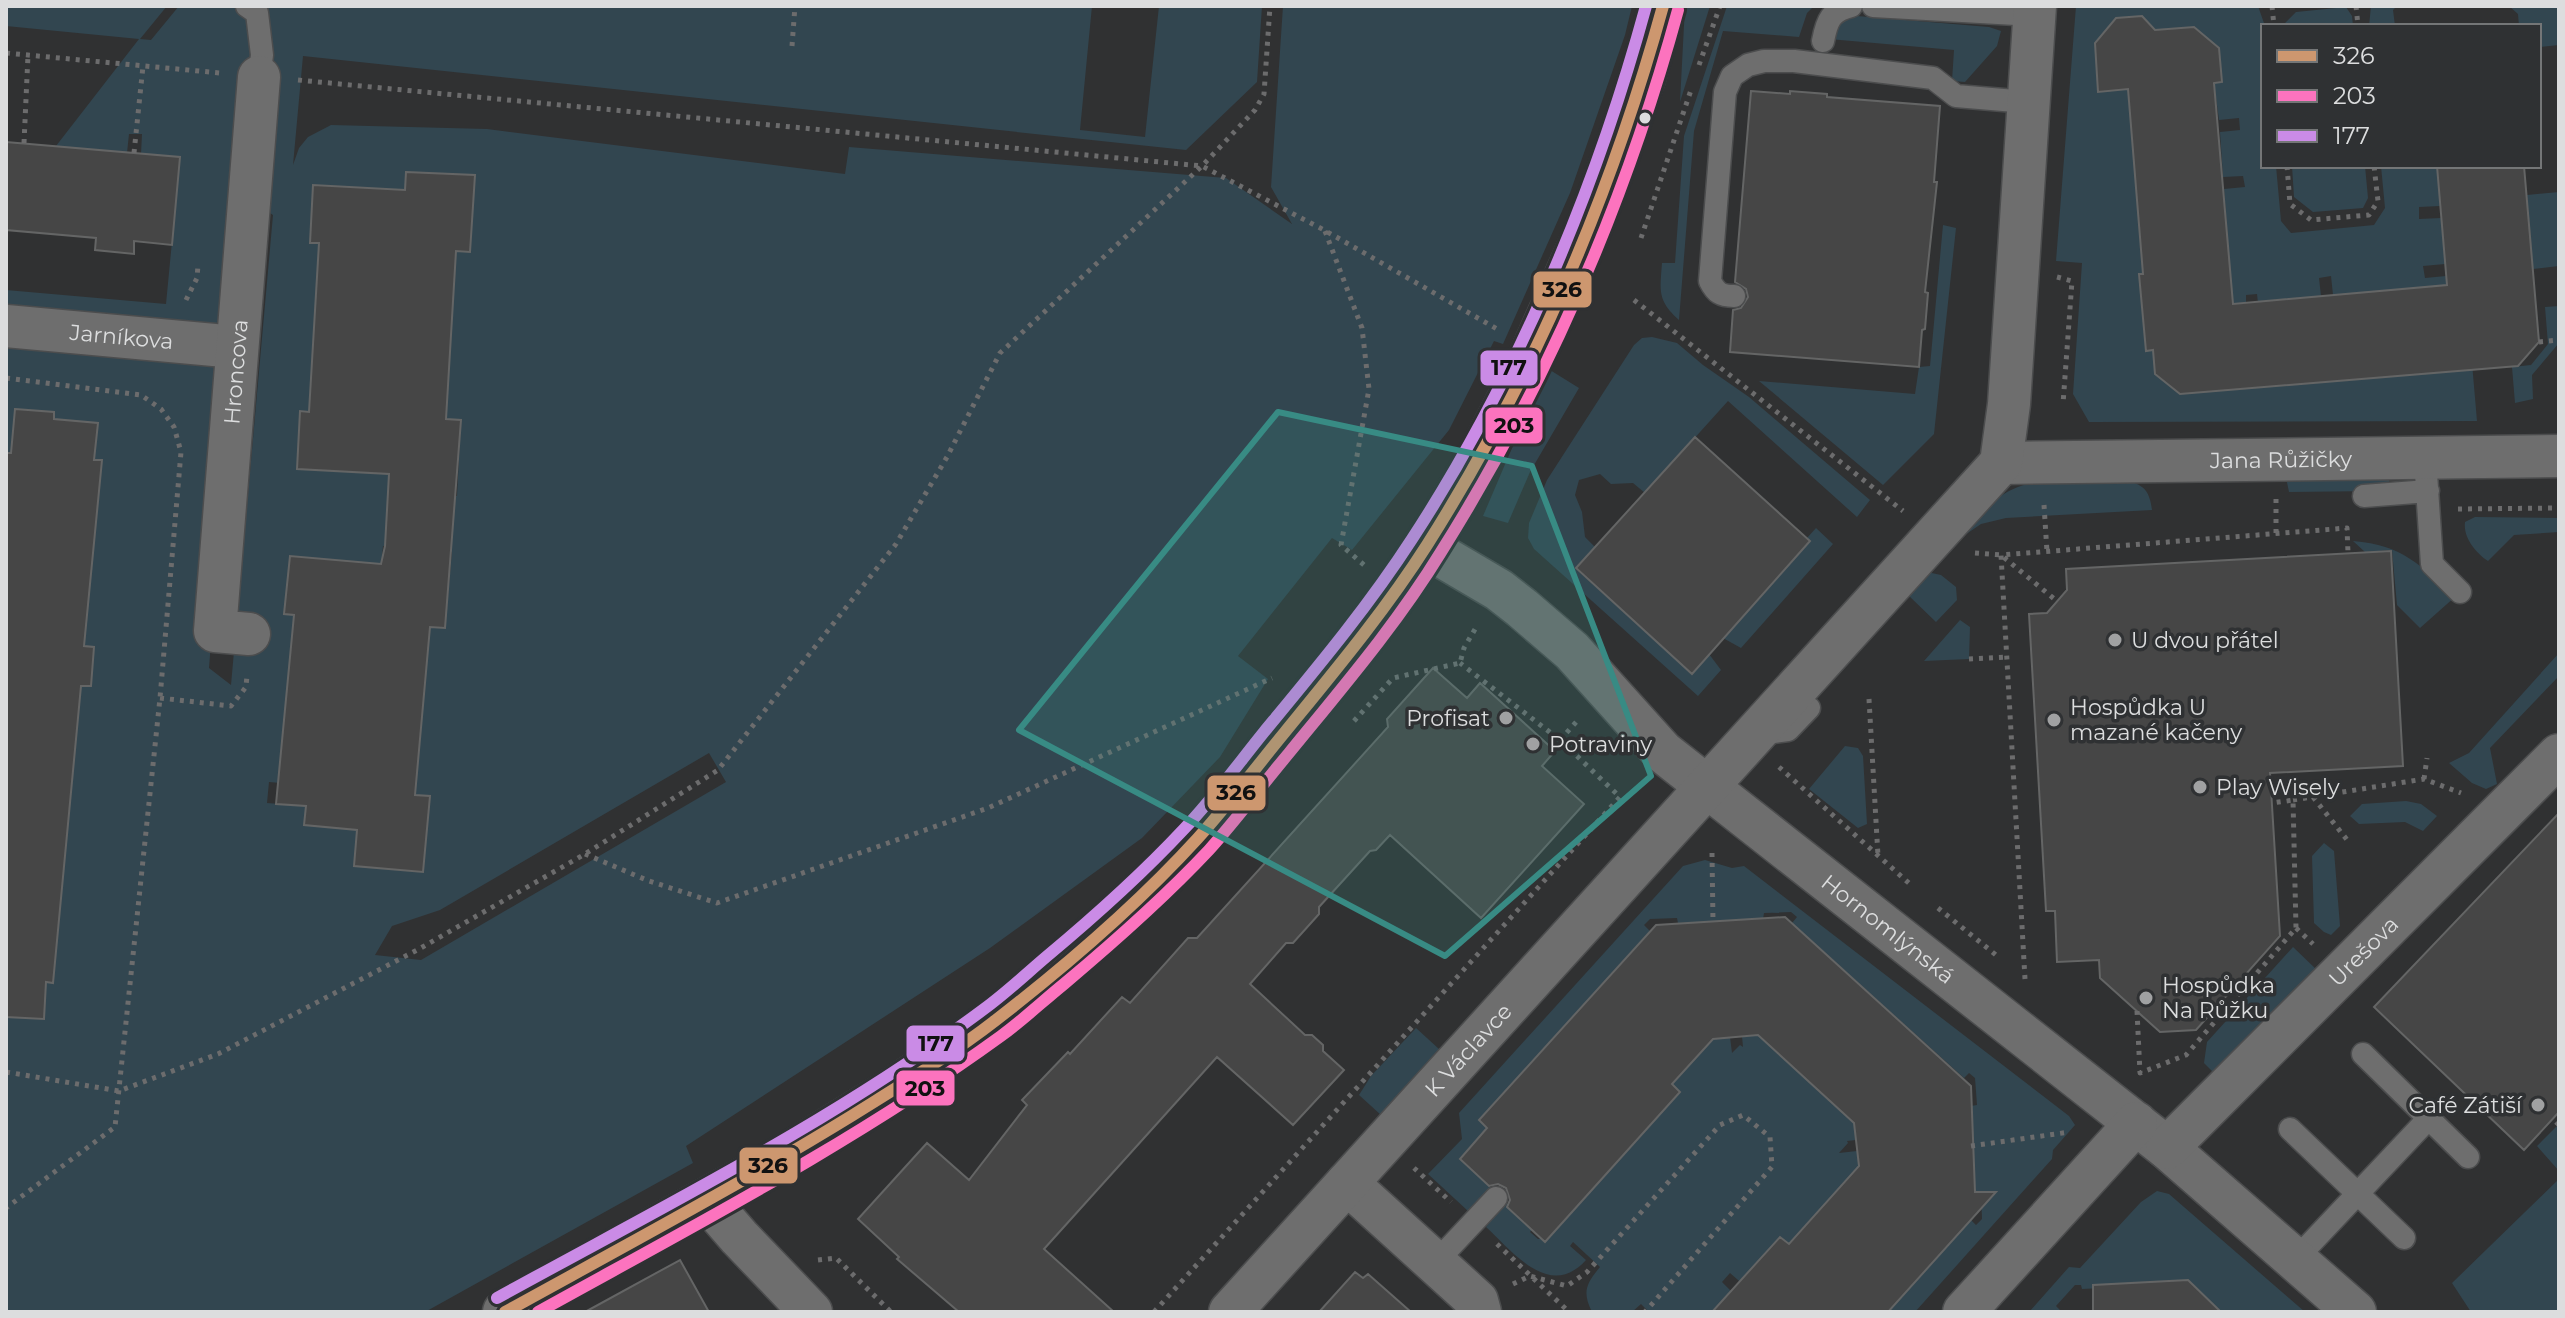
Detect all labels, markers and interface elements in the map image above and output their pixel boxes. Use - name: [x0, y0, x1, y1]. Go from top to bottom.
- legend: [2261, 24, 2541, 168]
- text: 326: [2333, 41, 2375, 70]
- text: 203: [2333, 81, 2376, 110]
- unlabelled marker: [1637, 110, 1653, 126]
- text: 177: [2333, 121, 2370, 150]
- line badge: 326: [1532, 270, 1593, 309]
- text: 326: [1541, 276, 1582, 303]
- street label: Jarníkova: [67, 318, 175, 355]
- street label: Hroncova: [218, 318, 253, 425]
- line badge: 177: [1479, 349, 1539, 387]
- text: 177: [1491, 354, 1527, 381]
- line badge: 203: [1484, 406, 1544, 445]
- text: 203: [1494, 412, 1534, 439]
- street label: Jana Růžičky: [2209, 445, 2352, 474]
- place label: U dvou přátel: [2131, 627, 2279, 654]
- marker: U dvou přátel: [2106, 631, 2124, 649]
- place label: Hospůdka U mazané kačeny: [2070, 694, 2242, 746]
- place label: Profisat: [1406, 705, 1490, 732]
- marker: Profisat: [1497, 709, 1515, 727]
- marker: Hospůdka U mazané kačeny: [2045, 711, 2063, 729]
- place label: Potraviny: [1549, 731, 1652, 758]
- marker: Potraviny: [1524, 735, 1542, 753]
- line badge: 326: [1206, 774, 1267, 812]
- place label: Play Wisely: [2216, 774, 2340, 801]
- marker: Play Wisely: [2191, 778, 2209, 796]
- text: 326: [1215, 779, 1256, 806]
- street label: Hornomlýnská: [1816, 868, 1960, 989]
- street label: Urešova: [2323, 910, 2404, 992]
- place label: Hospůdka Na Růžku: [2162, 972, 2275, 1024]
- marker: Hospůdka Na Růžku: [2137, 989, 2155, 1007]
- street label: K Václavce: [1419, 998, 1517, 1102]
- line badge: 177: [905, 1024, 966, 1063]
- text: 177: [918, 1030, 954, 1057]
- line badge: 203: [895, 1069, 956, 1107]
- text: 203: [905, 1075, 945, 1102]
- place label: Café Zátiší: [2408, 1092, 2523, 1119]
- marker: Café Zátiší: [2529, 1096, 2547, 1114]
- line badge: 326: [738, 1146, 799, 1185]
- text: 326: [747, 1152, 788, 1179]

